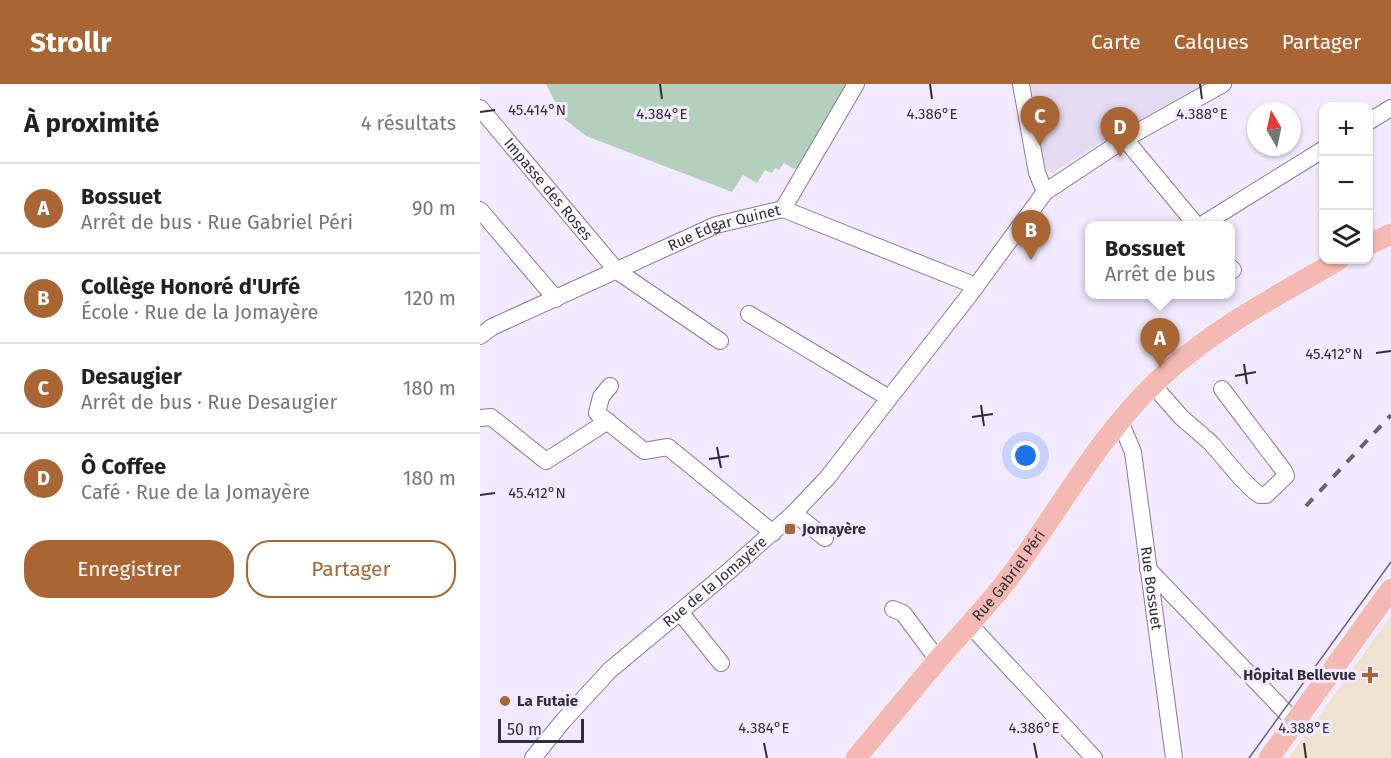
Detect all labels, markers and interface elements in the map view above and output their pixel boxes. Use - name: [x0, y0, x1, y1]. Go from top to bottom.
- text: Strollr: [30, 26, 111, 59]
- text: Carte: [1091, 29, 1141, 55]
- text: Calques: [1174, 29, 1249, 55]
- text: Partager: [1282, 29, 1361, 55]
- pin: C: [1020, 97, 1060, 146]
- text: 45.414°N: [508, 101, 566, 119]
- north arrow: [1247, 102, 1301, 156]
- map controls: [1319, 102, 1373, 264]
- button: +: [1319, 102, 1373, 156]
- text: 4.384°E: [636, 105, 688, 123]
- text: 4.386°E: [906, 105, 958, 123]
- text: 4.388°E: [1176, 105, 1228, 123]
- pin: D: [1100, 107, 1140, 157]
- text: À proximité: [24, 108, 159, 139]
- text: 4 résultats: [361, 111, 456, 135]
- street label: Impasse des Roses: [500, 134, 596, 244]
- button: −: [1319, 156, 1373, 210]
- text: Bossuet: [81, 183, 162, 210]
- text: A: [38, 196, 49, 220]
- text: 90 m: [412, 196, 456, 220]
- street label: Rue Edgar Quinet: [665, 201, 783, 255]
- text: Arrêt de bus · Rue Gabriel Péri: [81, 210, 353, 234]
- pin: B: [1012, 210, 1050, 260]
- button: layers: [1319, 210, 1373, 264]
- popup: [1085, 221, 1235, 299]
- text: Bossuet: [1105, 235, 1185, 262]
- text: Arrêt de bus: [1105, 262, 1215, 286]
- text: Collège Honoré d'Urfé: [81, 273, 300, 300]
- text: B: [37, 286, 50, 310]
- text: 120 m: [404, 286, 456, 310]
- text: École · Rue de la Jomayère: [81, 300, 318, 324]
- pin: A: [1140, 318, 1180, 368]
- text: 45.412°N: [1305, 345, 1363, 363]
- text: Desaugier: [81, 363, 182, 390]
- text: C: [38, 376, 49, 400]
- text: 180 m: [403, 376, 456, 400]
- text: Arrêt de bus · Rue Desaugier: [81, 390, 337, 414]
- your location: [1011, 441, 1040, 470]
- text: Ô Coffee: [81, 453, 166, 480]
- text: D: [37, 466, 50, 490]
- text: 180 m: [403, 466, 456, 490]
- text: Café · Rue de la Jomayère: [81, 480, 310, 504]
- text: 45.412°N: [508, 484, 566, 502]
- place label: Jomayère: [801, 520, 866, 538]
- marker: Jomayère: [783, 522, 797, 536]
- street label: Rue Gabriel Péri: [968, 527, 1049, 625]
- street label: Rue de la Jomayère: [659, 533, 771, 631]
- button: Enregistrer: [24, 540, 234, 598]
- button: Partager: [246, 540, 456, 598]
- street label: Rue Bossuet: [1137, 545, 1166, 632]
- place label: Hôpital Bellevue: [1243, 666, 1356, 684]
- marker: Hôpital Bellevue: [1361, 666, 1379, 684]
- place label: La Futaie: [517, 692, 578, 710]
- marker: La Futaie: [498, 694, 512, 708]
- scale bar: [498, 716, 584, 744]
- text: 4.384°E: [738, 719, 790, 737]
- text: 4.386°E: [1008, 719, 1060, 737]
- text: 4.388°E: [1278, 719, 1330, 737]
- text: 50 m: [507, 720, 542, 739]

